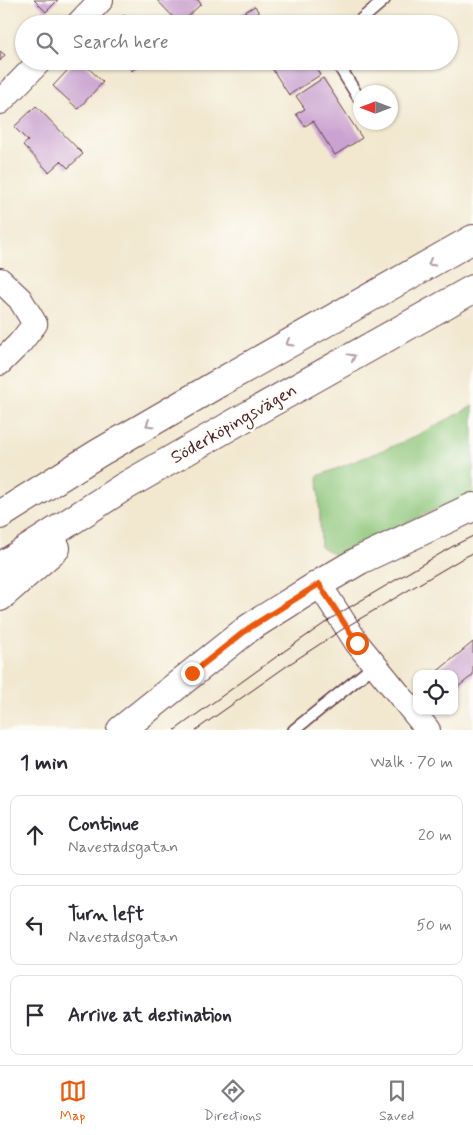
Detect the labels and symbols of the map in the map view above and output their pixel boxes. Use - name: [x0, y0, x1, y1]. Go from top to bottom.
- north arrow: [353, 85, 398, 130]
- one-way arrow: [427, 257, 436, 267]
- one-way arrow: [286, 337, 295, 347]
- one-way arrow: [347, 353, 356, 363]
- street label: Söderköpingsvägen: [167, 378, 302, 471]
- one-way arrow: [145, 418, 154, 428]
- route start: [346, 632, 369, 655]
- route end: [181, 662, 204, 685]

